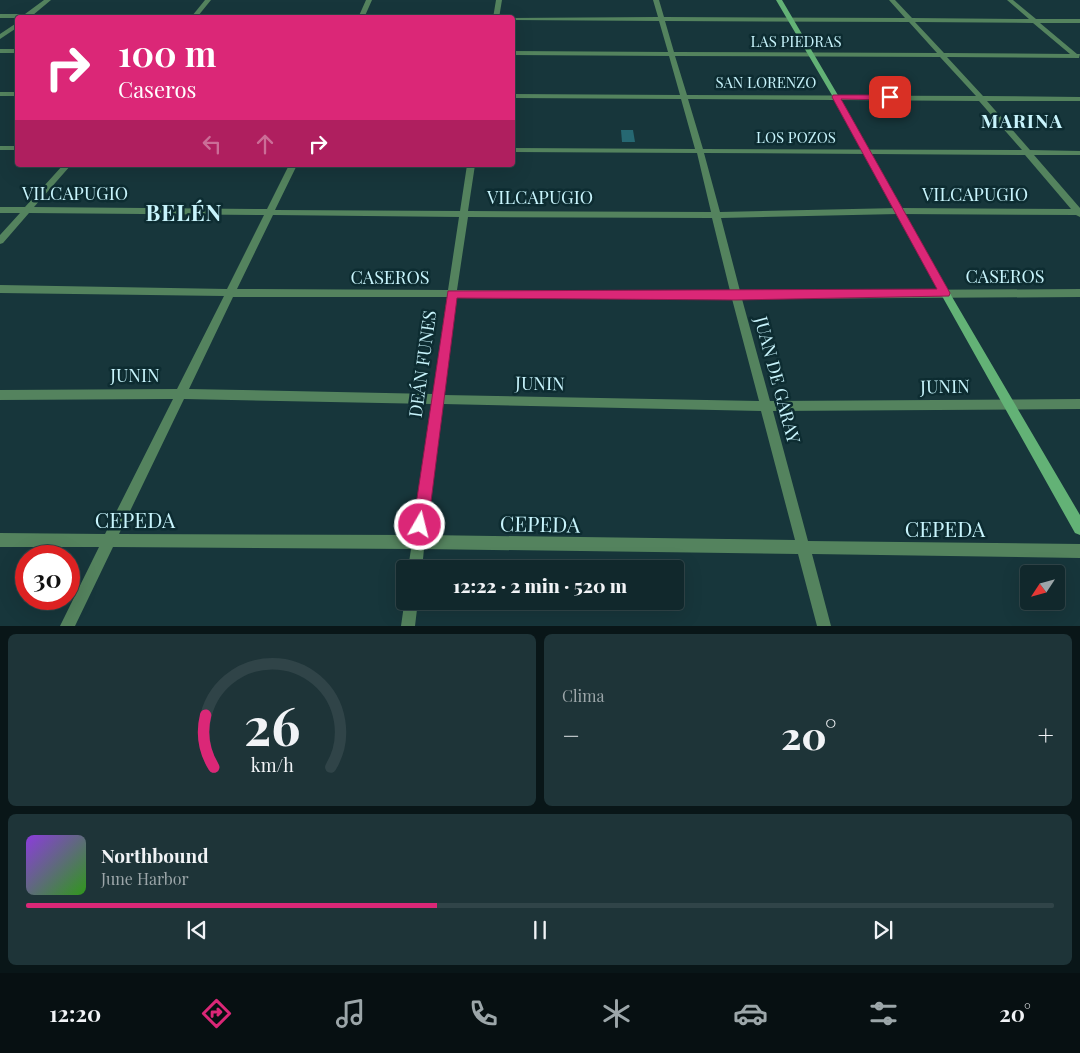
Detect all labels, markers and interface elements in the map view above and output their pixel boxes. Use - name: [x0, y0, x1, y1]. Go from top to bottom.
- text: 100 m: [118, 29, 216, 76]
- street label: LAS PIEDRAS: [750, 31, 842, 51]
- icon: right: [35, 35, 100, 100]
- street label: SAN LORENZO: [716, 72, 816, 92]
- text: Caseros: [118, 74, 196, 104]
- pin: [869, 76, 911, 118]
- icon: arrive: [876, 83, 904, 111]
- district label: MARINA: [981, 107, 1063, 133]
- street label: LOS POZOS: [756, 127, 836, 147]
- icon: left: [198, 130, 226, 158]
- icon: ahead: [251, 130, 279, 158]
- icon: right: [304, 130, 332, 158]
- street label: VILCAPUGIO: [21, 181, 128, 205]
- street label: VILCAPUGIO: [921, 182, 1028, 206]
- street label: VILCAPUGIO: [486, 185, 593, 209]
- district label: BELÉN: [146, 197, 222, 227]
- street label: CASEROS: [965, 264, 1045, 288]
- street label: CASEROS: [350, 265, 430, 289]
- street label: DEÁN FUNES: [403, 309, 441, 419]
- street label: JUAN DE GARAY: [749, 313, 807, 446]
- street label: JUNIN: [109, 363, 160, 387]
- street label: JUNIN: [514, 371, 565, 395]
- street label: JUNIN: [919, 374, 970, 398]
- position arrow: [393, 498, 445, 550]
- street label: CEPEDA: [95, 505, 176, 533]
- street label: CEPEDA: [500, 508, 581, 538]
- street label: CEPEDA: [905, 514, 986, 542]
- speed limit sign: 30: [15, 545, 80, 610]
- north arrow: [1020, 565, 1065, 610]
- map controls: [1020, 565, 1065, 610]
- text: 12:22 · 2 min · 520 m: [453, 572, 627, 598]
- text: Clima: [562, 685, 604, 706]
- text: 26: [244, 690, 300, 759]
- text: 20°: [781, 709, 837, 760]
- text: −: [562, 716, 580, 753]
- text: +: [1038, 716, 1054, 753]
- text: km/h: [251, 753, 294, 776]
- text: Northbound: [101, 842, 209, 868]
- text: June Harbor: [101, 868, 189, 889]
- icon: previous: [183, 916, 211, 944]
- icon: pause: [526, 916, 554, 944]
- icon: next: [869, 916, 897, 944]
- icon: directions: [199, 996, 234, 1031]
- icon: music: [333, 996, 368, 1031]
- icon: phone: [466, 996, 501, 1031]
- icon: climate: [599, 996, 634, 1031]
- icon: car: [733, 996, 768, 1031]
- icon: filters: [866, 996, 901, 1031]
- text: 12:20: [49, 998, 101, 1028]
- text: 20°: [999, 998, 1031, 1028]

